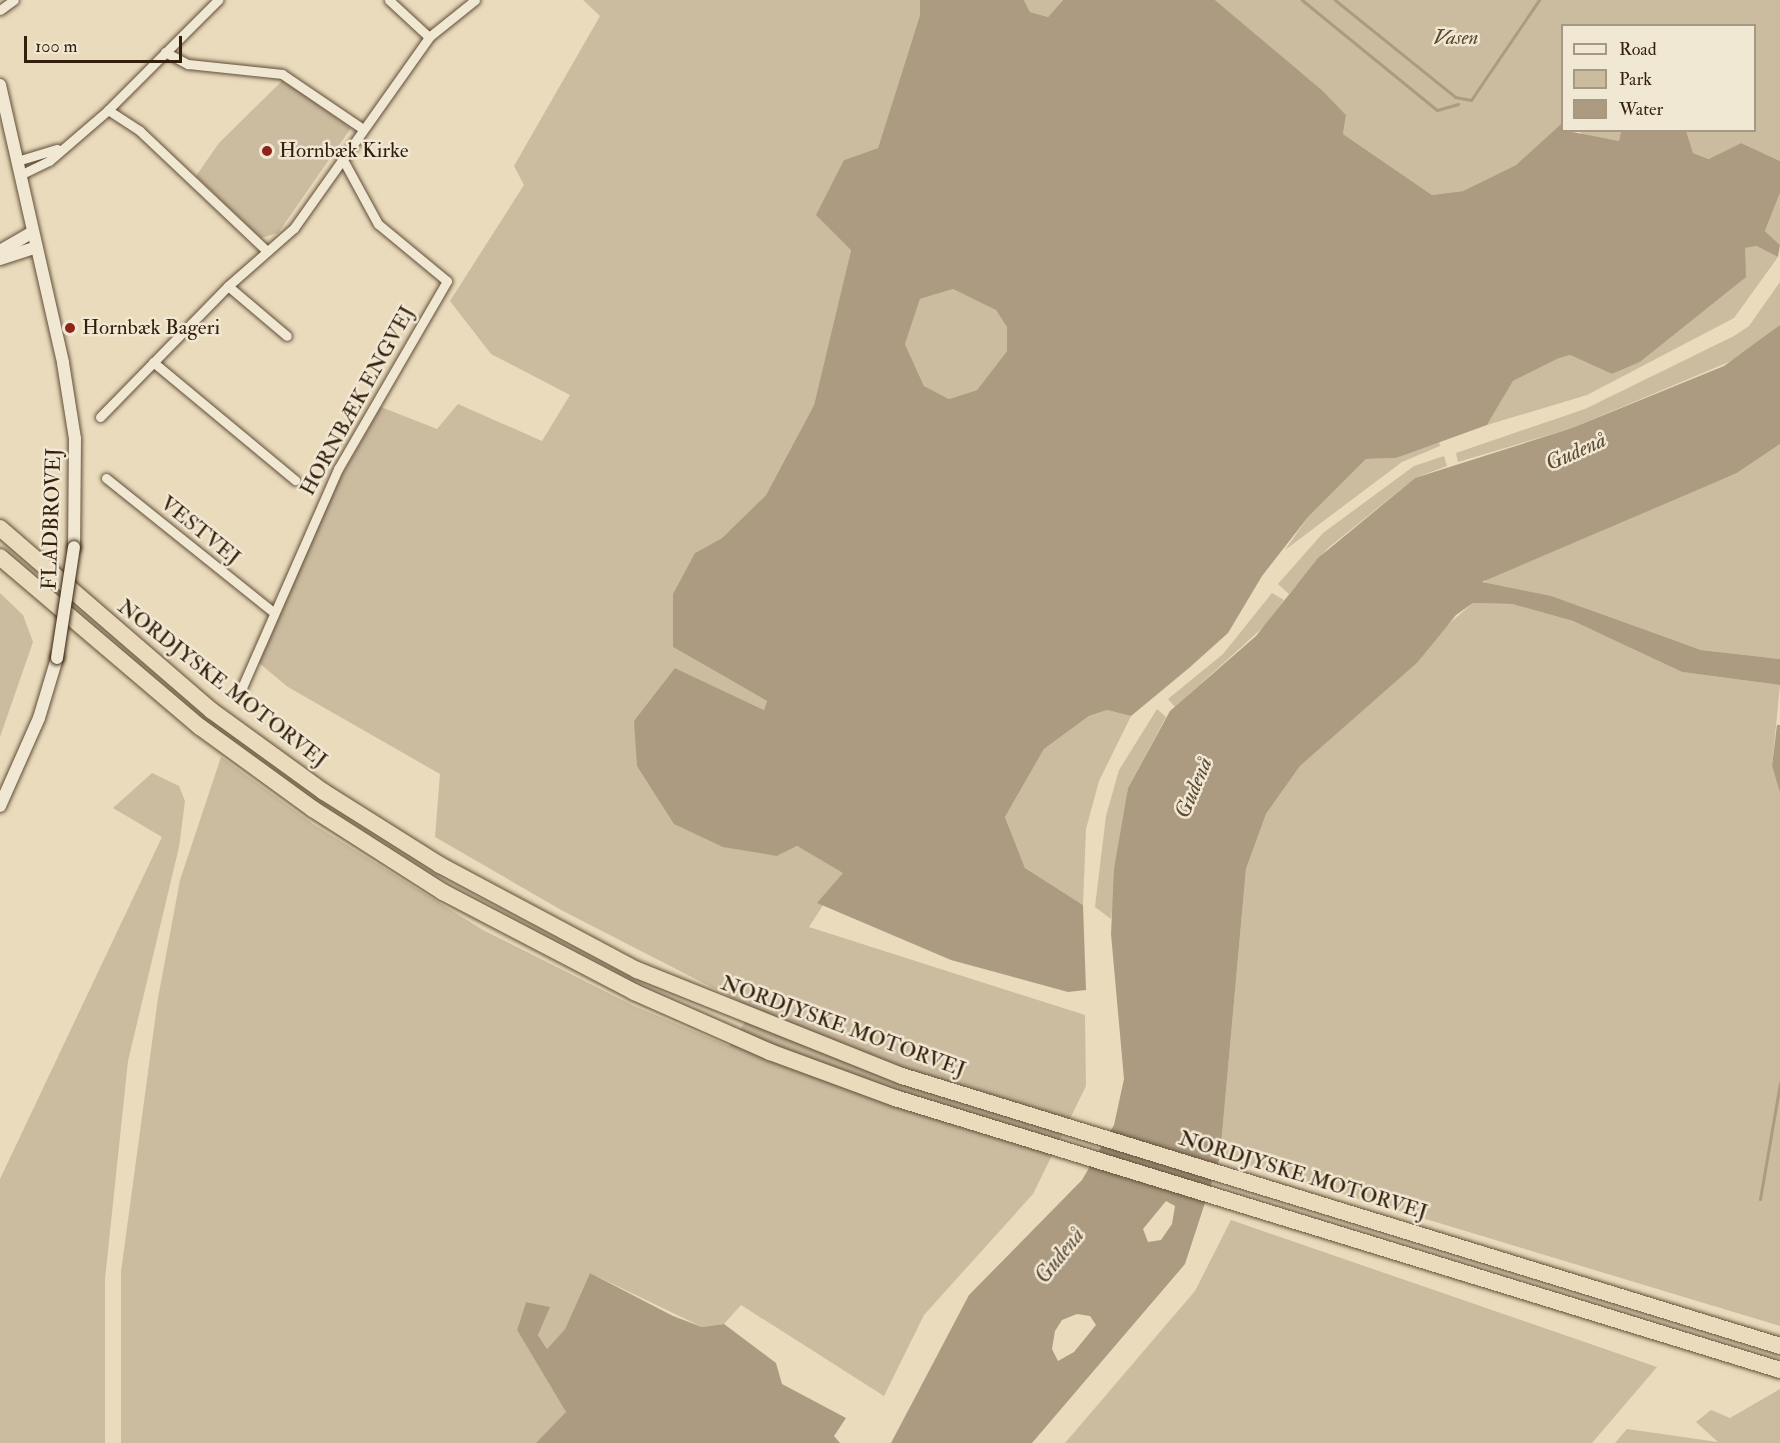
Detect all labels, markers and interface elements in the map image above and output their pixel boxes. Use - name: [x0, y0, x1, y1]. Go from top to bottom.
- scale bar: [27, 24, 184, 62]
- legend: [1561, 24, 1756, 132]
- park label: Vasen: [1434, 25, 1478, 51]
- text: 100 m: [35, 35, 78, 58]
- text: Road: [1619, 38, 1657, 61]
- text: Park: [1619, 68, 1652, 91]
- text: Water: [1619, 98, 1663, 121]
- place label: Hornbæk Kirke: [279, 138, 409, 164]
- marker: Hornbæk Kirke: [260, 144, 274, 158]
- street label: HORNBÆK ENGVEJ: [295, 302, 421, 500]
- place label: Hornbæk Bageri: [82, 315, 220, 341]
- marker: Hornbæk Bageri: [63, 321, 77, 335]
- water label: Gudenå: [1542, 427, 1610, 477]
- street label: FLADBROVEJ: [37, 447, 67, 591]
- street label: VESTVEJ: [155, 491, 245, 571]
- street label: NORDJYSKE MOTORVEJ: [112, 594, 332, 774]
- water label: Gudenå: [1169, 754, 1219, 822]
- street label: NORDJYSKE MOTORVEJ: [717, 971, 969, 1083]
- street label: NORDJYSKE MOTORVEJ: [1176, 1126, 1430, 1226]
- water label: Gudenå: [1030, 1223, 1090, 1289]

